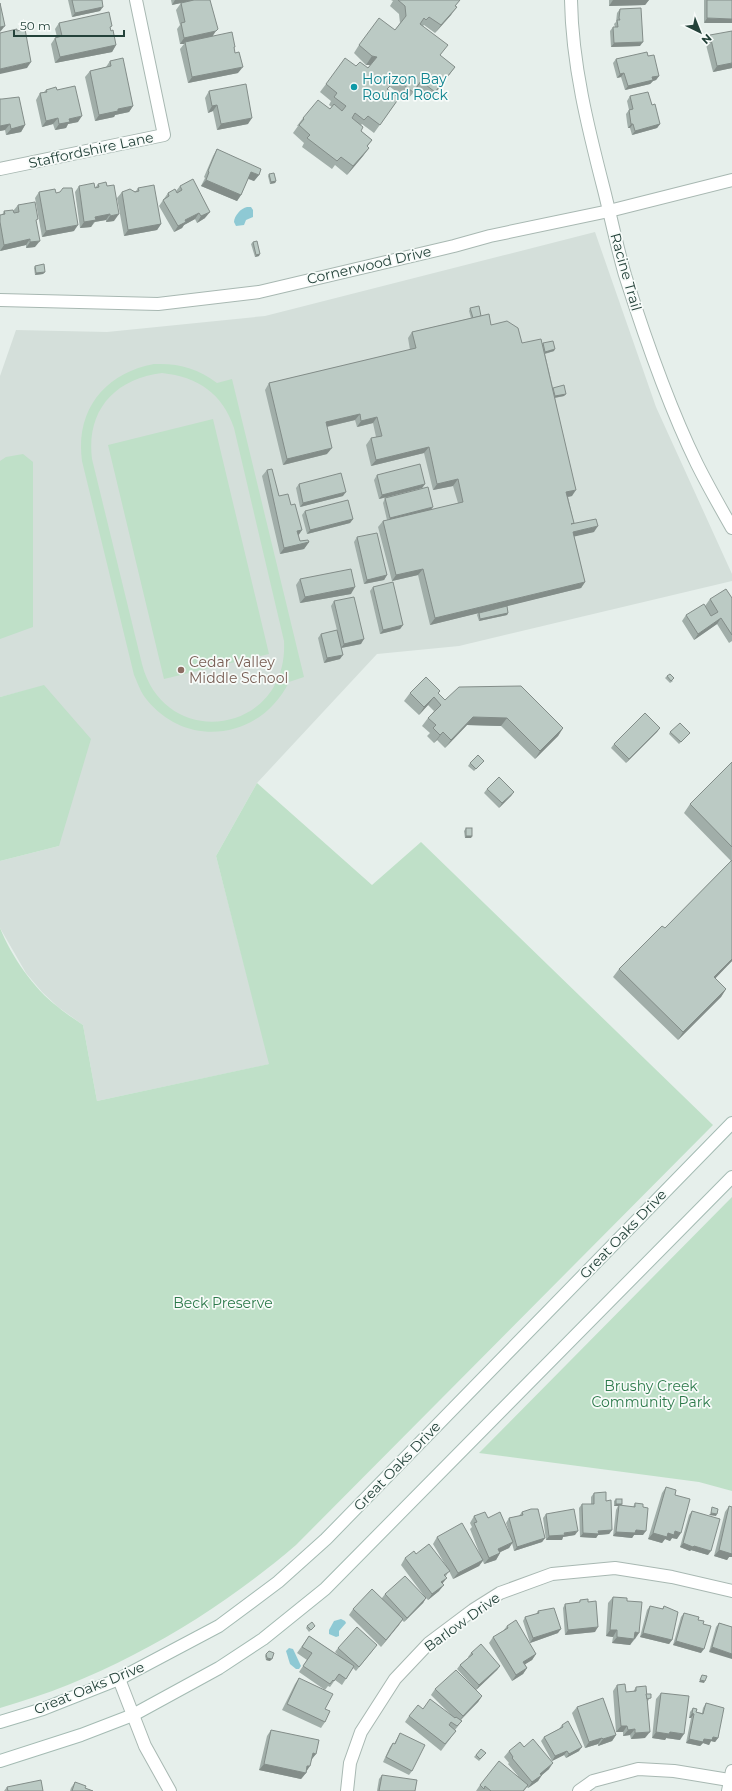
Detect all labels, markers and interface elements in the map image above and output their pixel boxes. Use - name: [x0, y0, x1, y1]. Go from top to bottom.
- scale bar: [14, 12, 124, 38]
- north arrow: [680, 12, 720, 52]
- text: 50 m: [20, 18, 51, 33]
- text: N: [699, 31, 715, 47]
- place label: Horizon Bay Round Rock: [362, 70, 449, 104]
- marker: Horizon Bay Round Rock: [349, 82, 359, 92]
- street label: Staffordshire Lane: [27, 128, 155, 172]
- street label: Racine Trail: [606, 231, 646, 313]
- street label: Cornerwood Drive: [305, 242, 433, 288]
- place label: Cedar Valley Middle School: [189, 653, 288, 687]
- marker: Cedar Valley Middle School: [176, 665, 186, 675]
- street label: Great Oaks Drive: [576, 1186, 670, 1282]
- park label: Beck Preserve: [173, 1294, 273, 1312]
- park label: Brushy Creek Community Park: [591, 1377, 711, 1411]
- street label: Great Oaks Drive: [350, 1418, 444, 1514]
- street label: Barlow Drive: [421, 1588, 503, 1656]
- street label: Great Oaks Drive: [31, 1658, 147, 1718]

